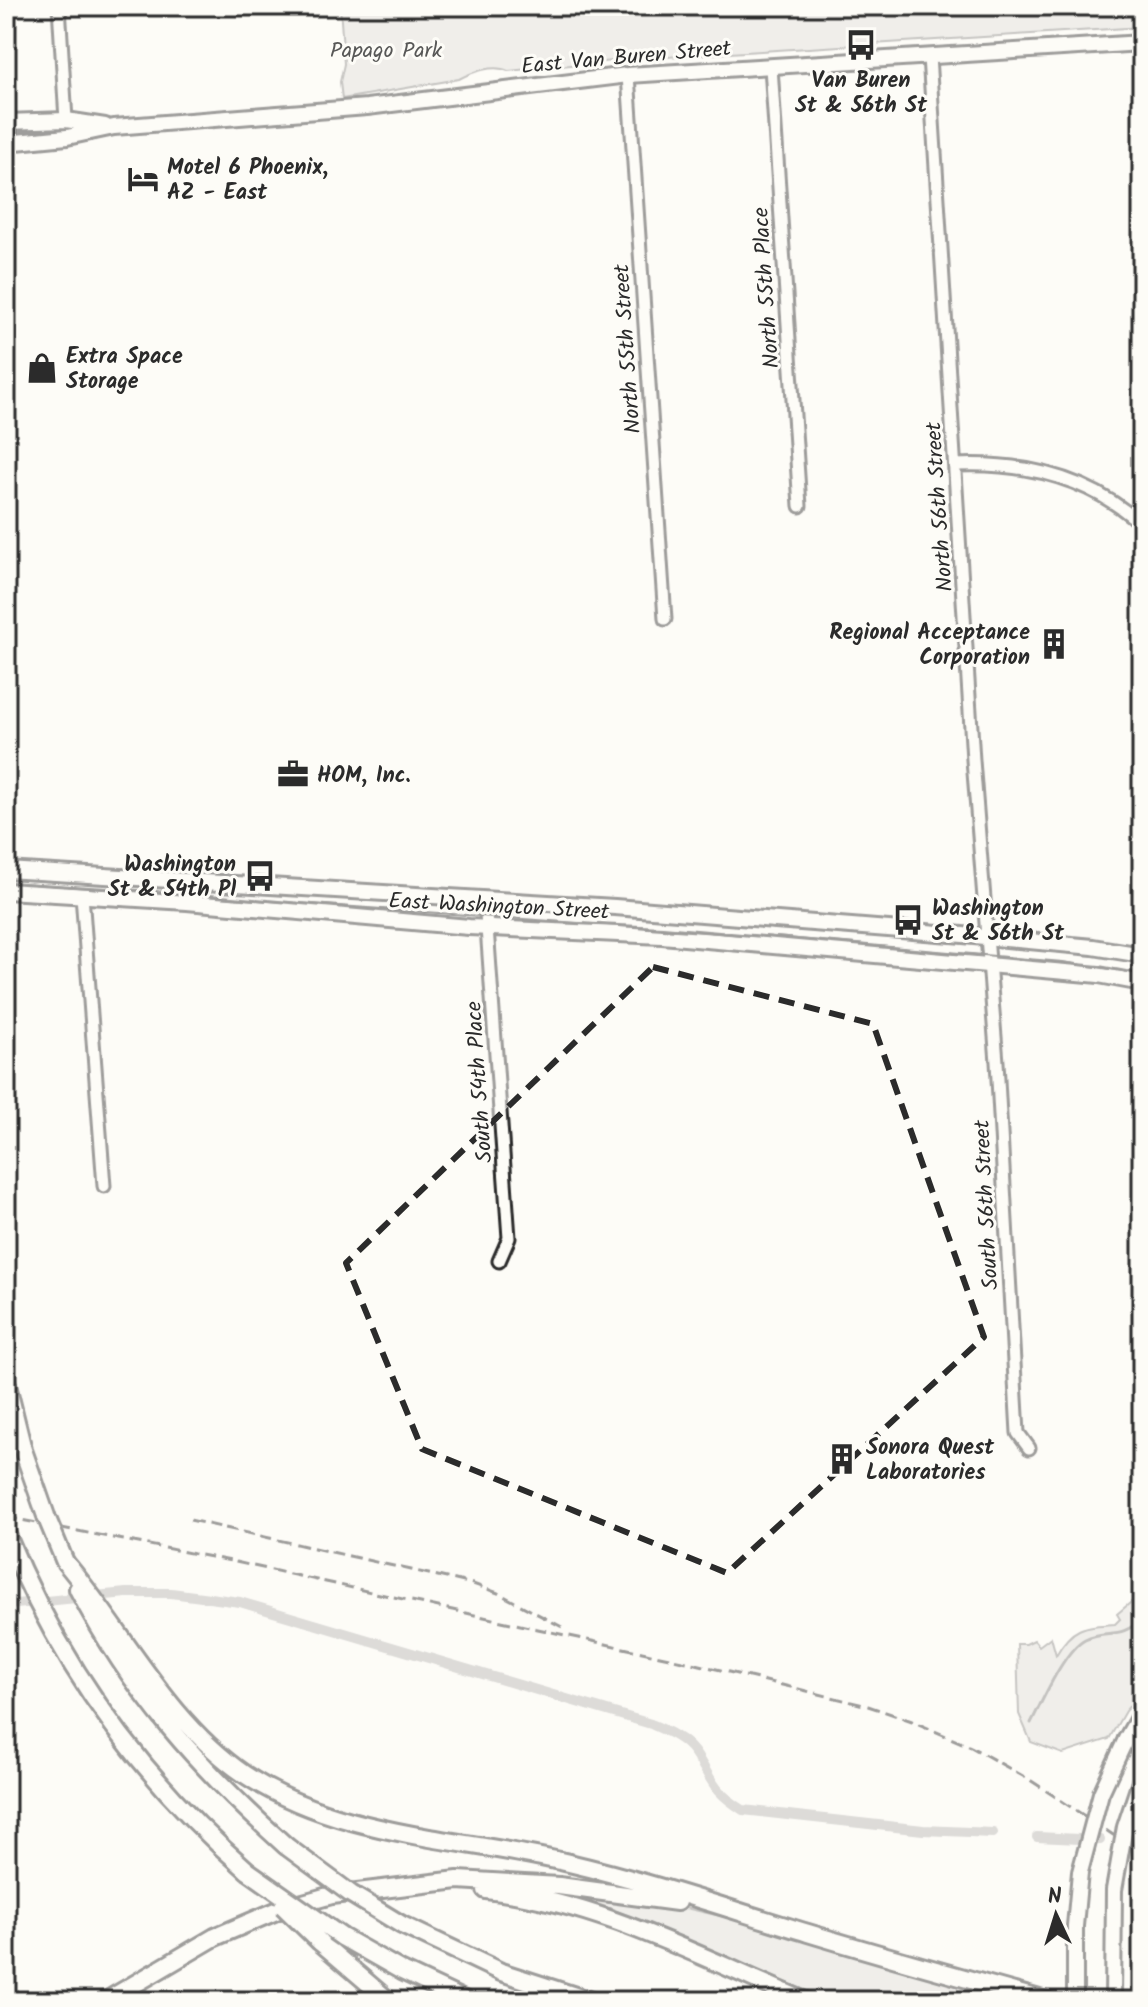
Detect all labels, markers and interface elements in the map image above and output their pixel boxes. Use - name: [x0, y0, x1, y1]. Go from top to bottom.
- bus stop icon: Van Buren St & 56th St: [844, 28, 878, 62]
- street label: East Van Buren Street: [520, 32, 733, 85]
- park label: Papago Park: [330, 34, 443, 69]
- place label: Van Buren St & 56th St: [795, 64, 928, 124]
- place label: Motel 6 Phoenix, AZ - East: [167, 151, 328, 211]
- hotel icon: Motel 6 Phoenix, AZ - East: [126, 162, 160, 196]
- street label: North 55th Place: [744, 206, 791, 370]
- street label: North 55th Street: [605, 262, 652, 435]
- place label: Extra Space Storage: [66, 340, 183, 400]
- shop icon: Extra Space Storage: [25, 351, 59, 385]
- street label: North 56th Street: [917, 420, 964, 593]
- place label: Regional Acceptance Corporation: [829, 616, 1030, 676]
- building icon: Regional Acceptance Corporation: [1037, 627, 1071, 661]
- office icon: HOM, Inc.: [276, 757, 310, 791]
- place label: HOM, Inc.: [317, 759, 411, 794]
- place label: Washington St & 54th Pl: [108, 848, 236, 908]
- bus stop icon: Washington St & 54th Pl: [243, 859, 277, 893]
- street label: East Washington Street: [388, 884, 611, 931]
- place label: Washington St & 56th St: [932, 892, 1065, 952]
- bus stop icon: Washington St & 56th St: [891, 903, 925, 937]
- street label: South 54th Place: [457, 1000, 504, 1164]
- street label: South 56th Street: [966, 1118, 1009, 1291]
- place label: Sonora Quest Laboratories: [866, 1431, 995, 1491]
- building icon: Sonora Quest Laboratories: [825, 1442, 859, 1476]
- north arrow: [1016, 1875, 1096, 1955]
- text: N: [1047, 1880, 1063, 1915]

